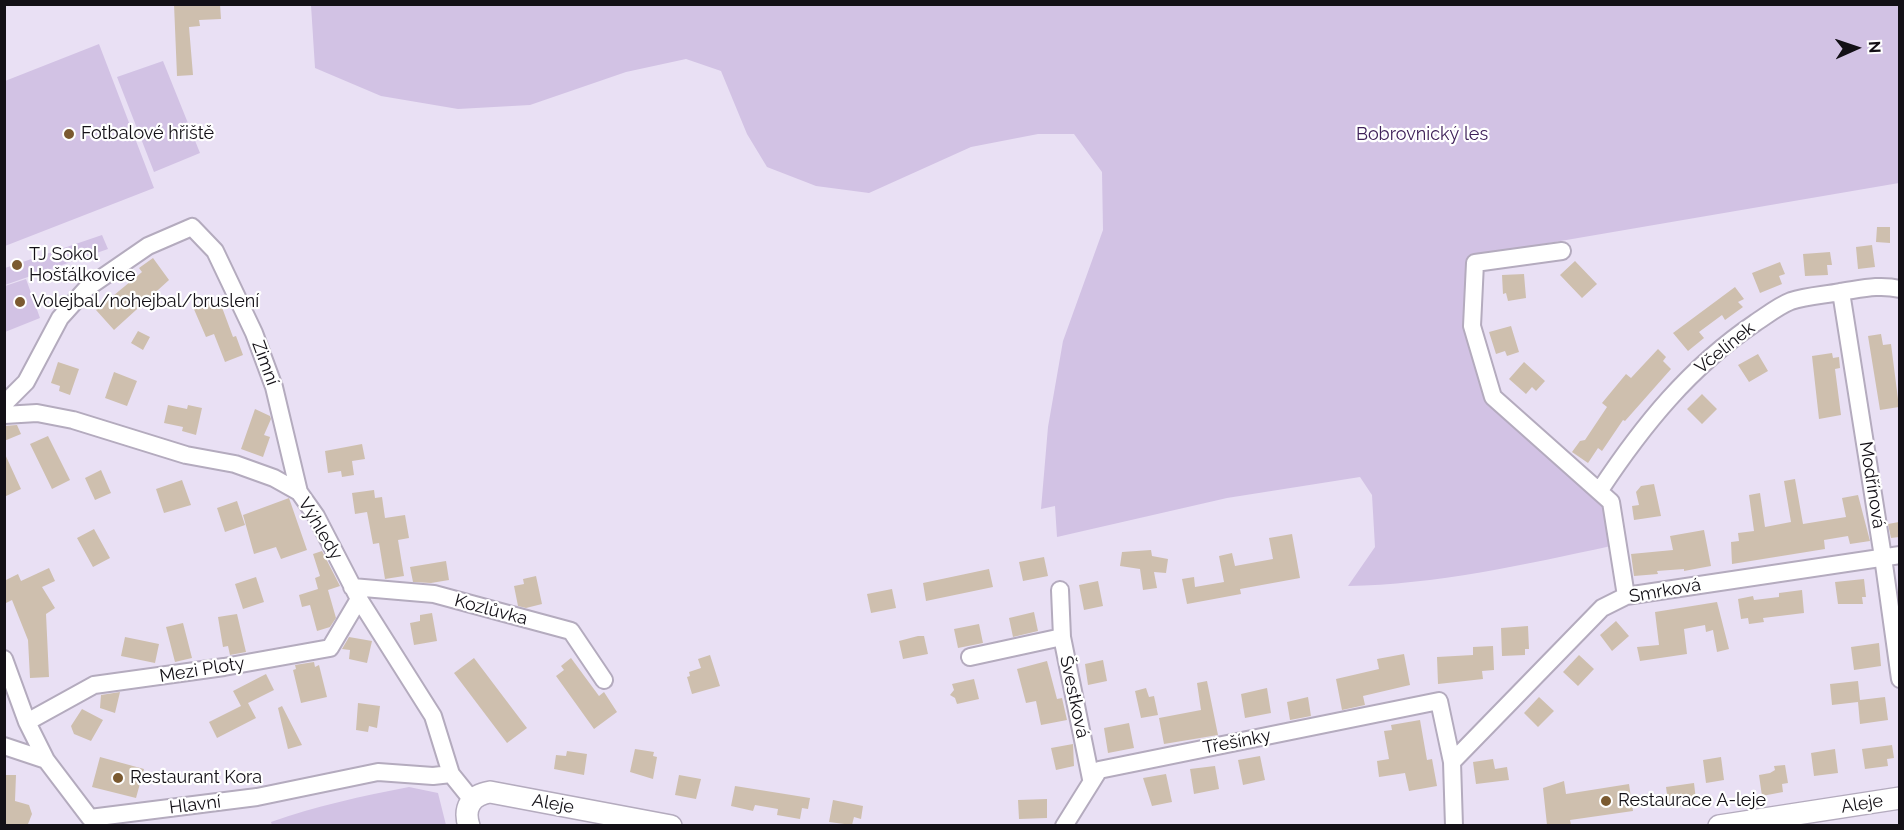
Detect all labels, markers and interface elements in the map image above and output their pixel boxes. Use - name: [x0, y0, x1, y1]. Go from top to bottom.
- north arrow: [1826, 18, 1886, 78]
- text: N: [1865, 40, 1884, 54]
- place label: Fotbalové hřiště: [81, 123, 214, 145]
- park label: Bobrovnický les: [1356, 124, 1488, 146]
- marker: Fotbalové hřiště: [62, 127, 76, 141]
- place label: TJ Sokol Hošťálkovice: [29, 244, 136, 286]
- marker: TJ Sokol Hošťálkovice: [10, 258, 24, 272]
- place label: Volejbal/nohejbal/bruslení: [32, 291, 259, 313]
- marker: Volejbal/nohejbal/bruslení: [13, 295, 27, 309]
- street label: Včelínek: [1691, 317, 1759, 379]
- street label: Zimní: [247, 338, 283, 388]
- street label: Modřínová: [1854, 440, 1890, 530]
- street label: Výhledy: [293, 494, 347, 564]
- street label: Smrková: [1627, 574, 1703, 608]
- street label: Kozlůvka: [452, 590, 530, 630]
- street label: Mezi Ploty: [158, 653, 246, 687]
- street label: Švestková: [1055, 654, 1093, 740]
- street label: Třešínky: [1201, 725, 1273, 759]
- place label: Restaurant Kora: [130, 767, 262, 789]
- marker: Restaurant Kora: [111, 771, 125, 785]
- street label: Aleje: [530, 790, 576, 818]
- place label: Restaurace A-leje: [1618, 790, 1766, 812]
- street label: Aleje: [1839, 790, 1885, 818]
- street label: Hlavní: [168, 791, 222, 819]
- marker: Restaurace A-leje: [1599, 794, 1613, 808]

